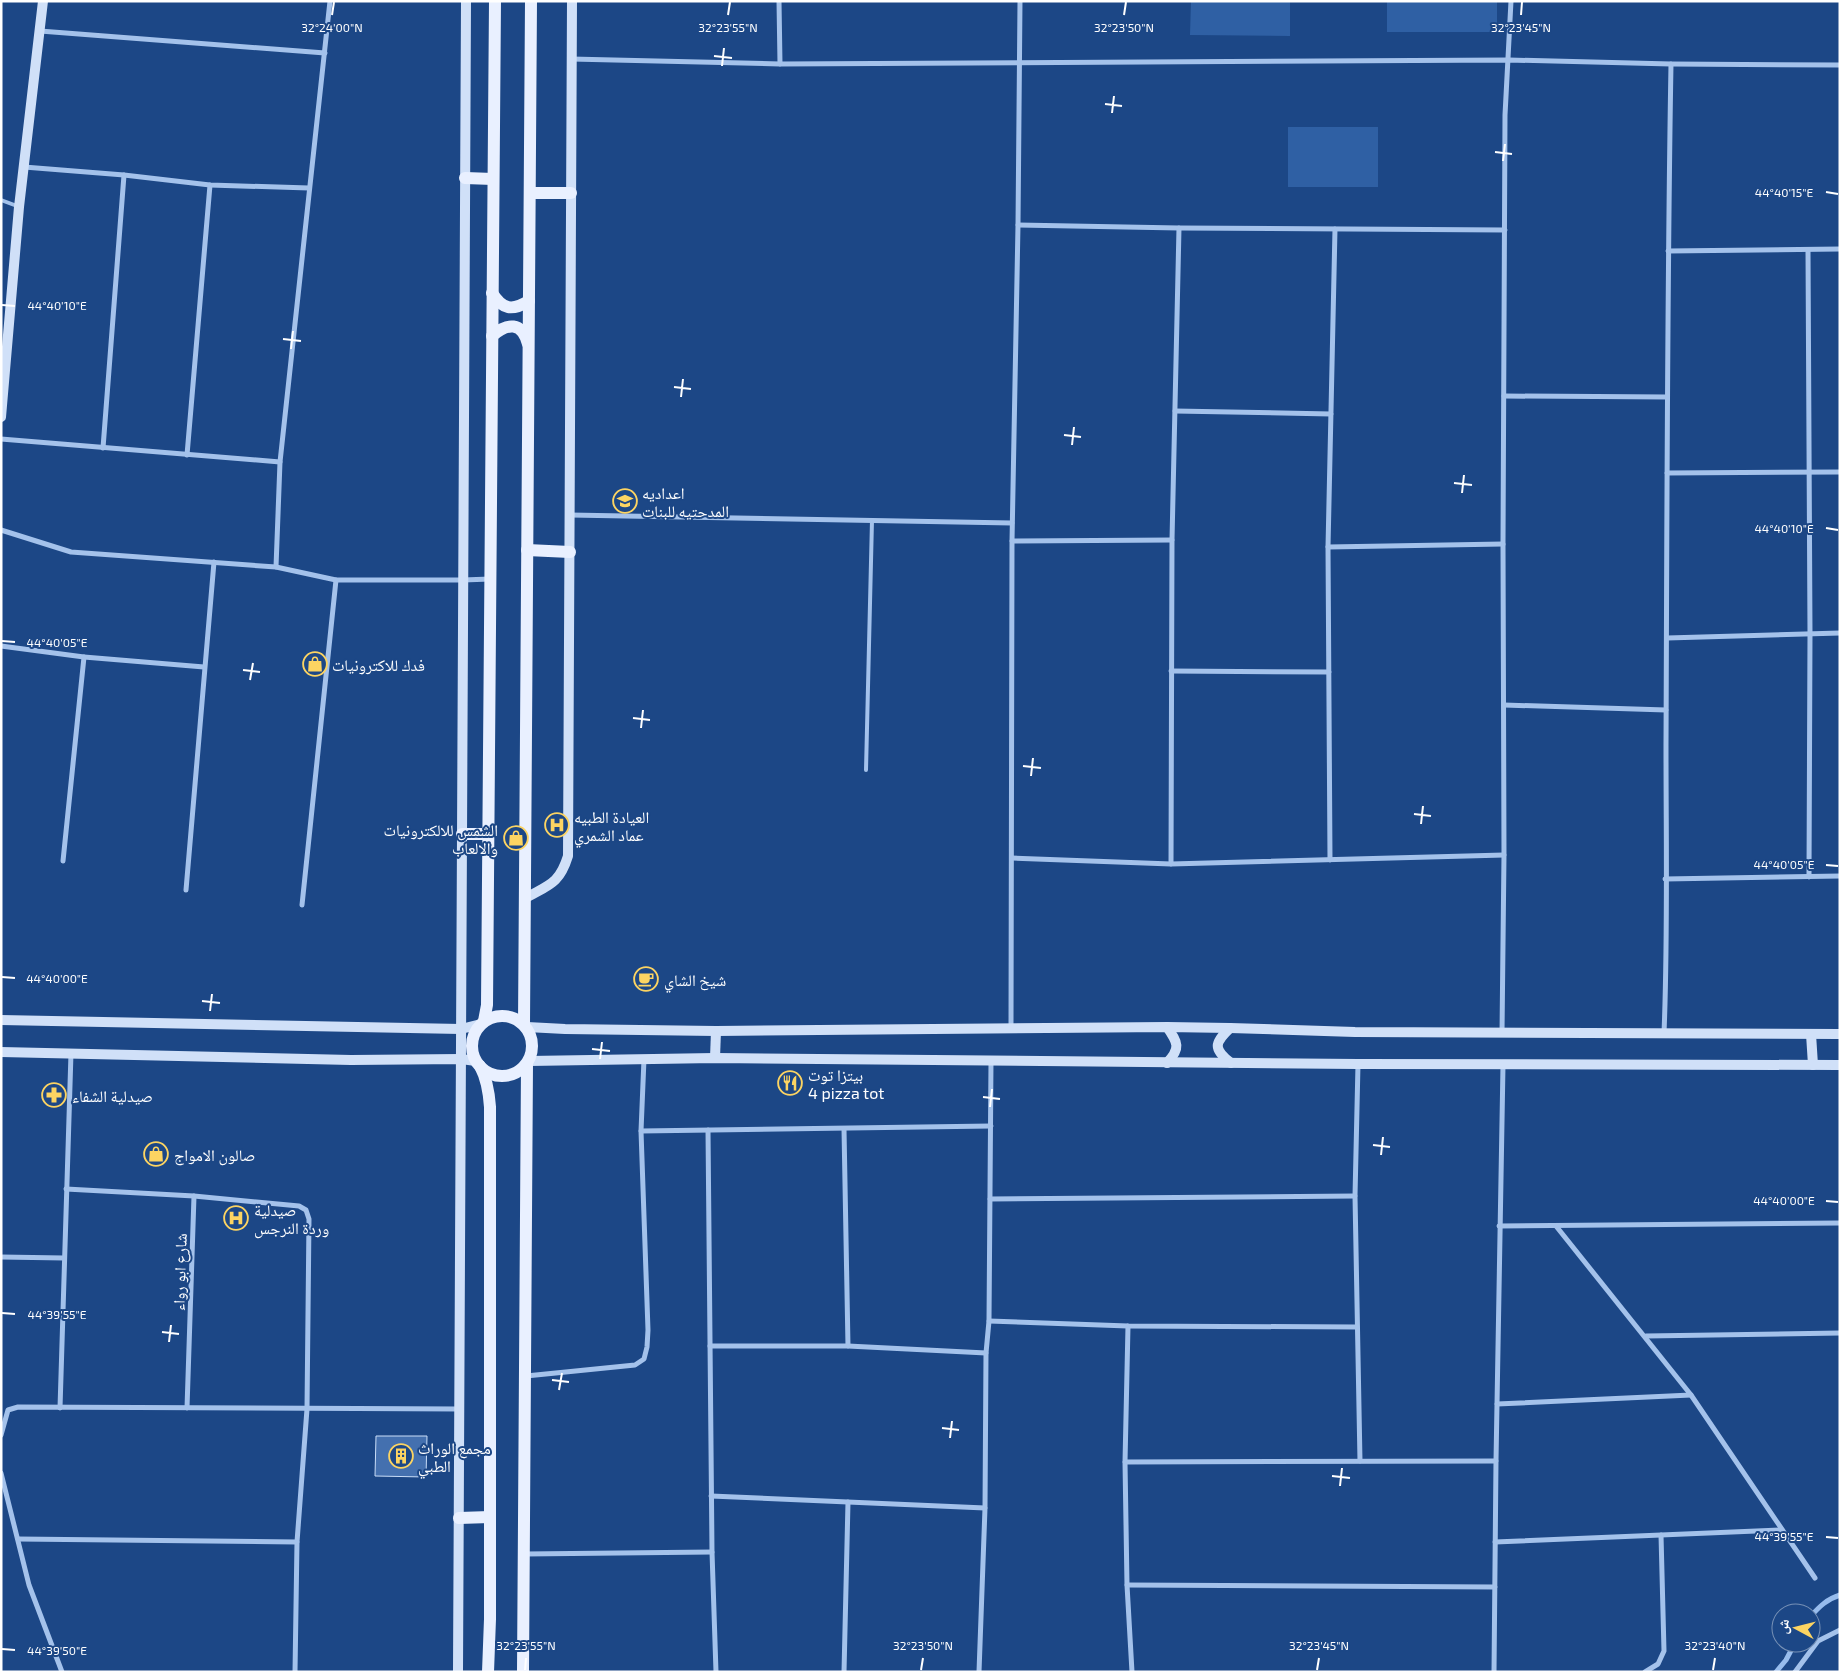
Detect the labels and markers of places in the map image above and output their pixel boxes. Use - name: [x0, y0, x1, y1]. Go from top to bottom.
- place label: اعداديه المدحتيه للبنات: [642, 483, 729, 520]
- school or university icon: اعداديه المدحتيه للبنات: [612, 488, 638, 514]
- shop icon: فدك للاكترونيات: [302, 651, 328, 677]
- place label: فدك للاكترونيات: [332, 655, 425, 675]
- place label: العيادة الطبيه عماد الشمري: [574, 807, 649, 848]
- hospital icon: العيادة الطبيه عماد الشمري: [544, 812, 570, 838]
- place label: الشمس للالكترونيات والالعاب: [384, 820, 498, 858]
- shop icon: الشمس للالكترونيات والالعاب: [503, 825, 529, 851]
- cafe icon: شيخ الشاي: [633, 966, 659, 992]
- place label: شيخ الشاي: [664, 970, 726, 993]
- place label: بيتزا توت 4 pizza tot: [808, 1065, 884, 1102]
- restaurant icon: بيتزا توت 4 pizza tot: [777, 1070, 803, 1096]
- pharmacy icon: صيدلية الشفاء: [41, 1082, 67, 1108]
- place label: صيدلية الشفاء: [72, 1086, 153, 1105]
- shop icon: صالون الامواج: [143, 1141, 169, 1167]
- place label: صالون الامواج: [174, 1145, 255, 1166]
- place label: صيدلية وردة النرجس: [254, 1200, 329, 1239]
- hospital icon: صيدلية وردة النرجس: [223, 1205, 249, 1231]
- place label: مجمع الوراث الطبي: [418, 1438, 491, 1479]
- building icon: مجمع الوراث الطبي: [388, 1443, 414, 1469]

